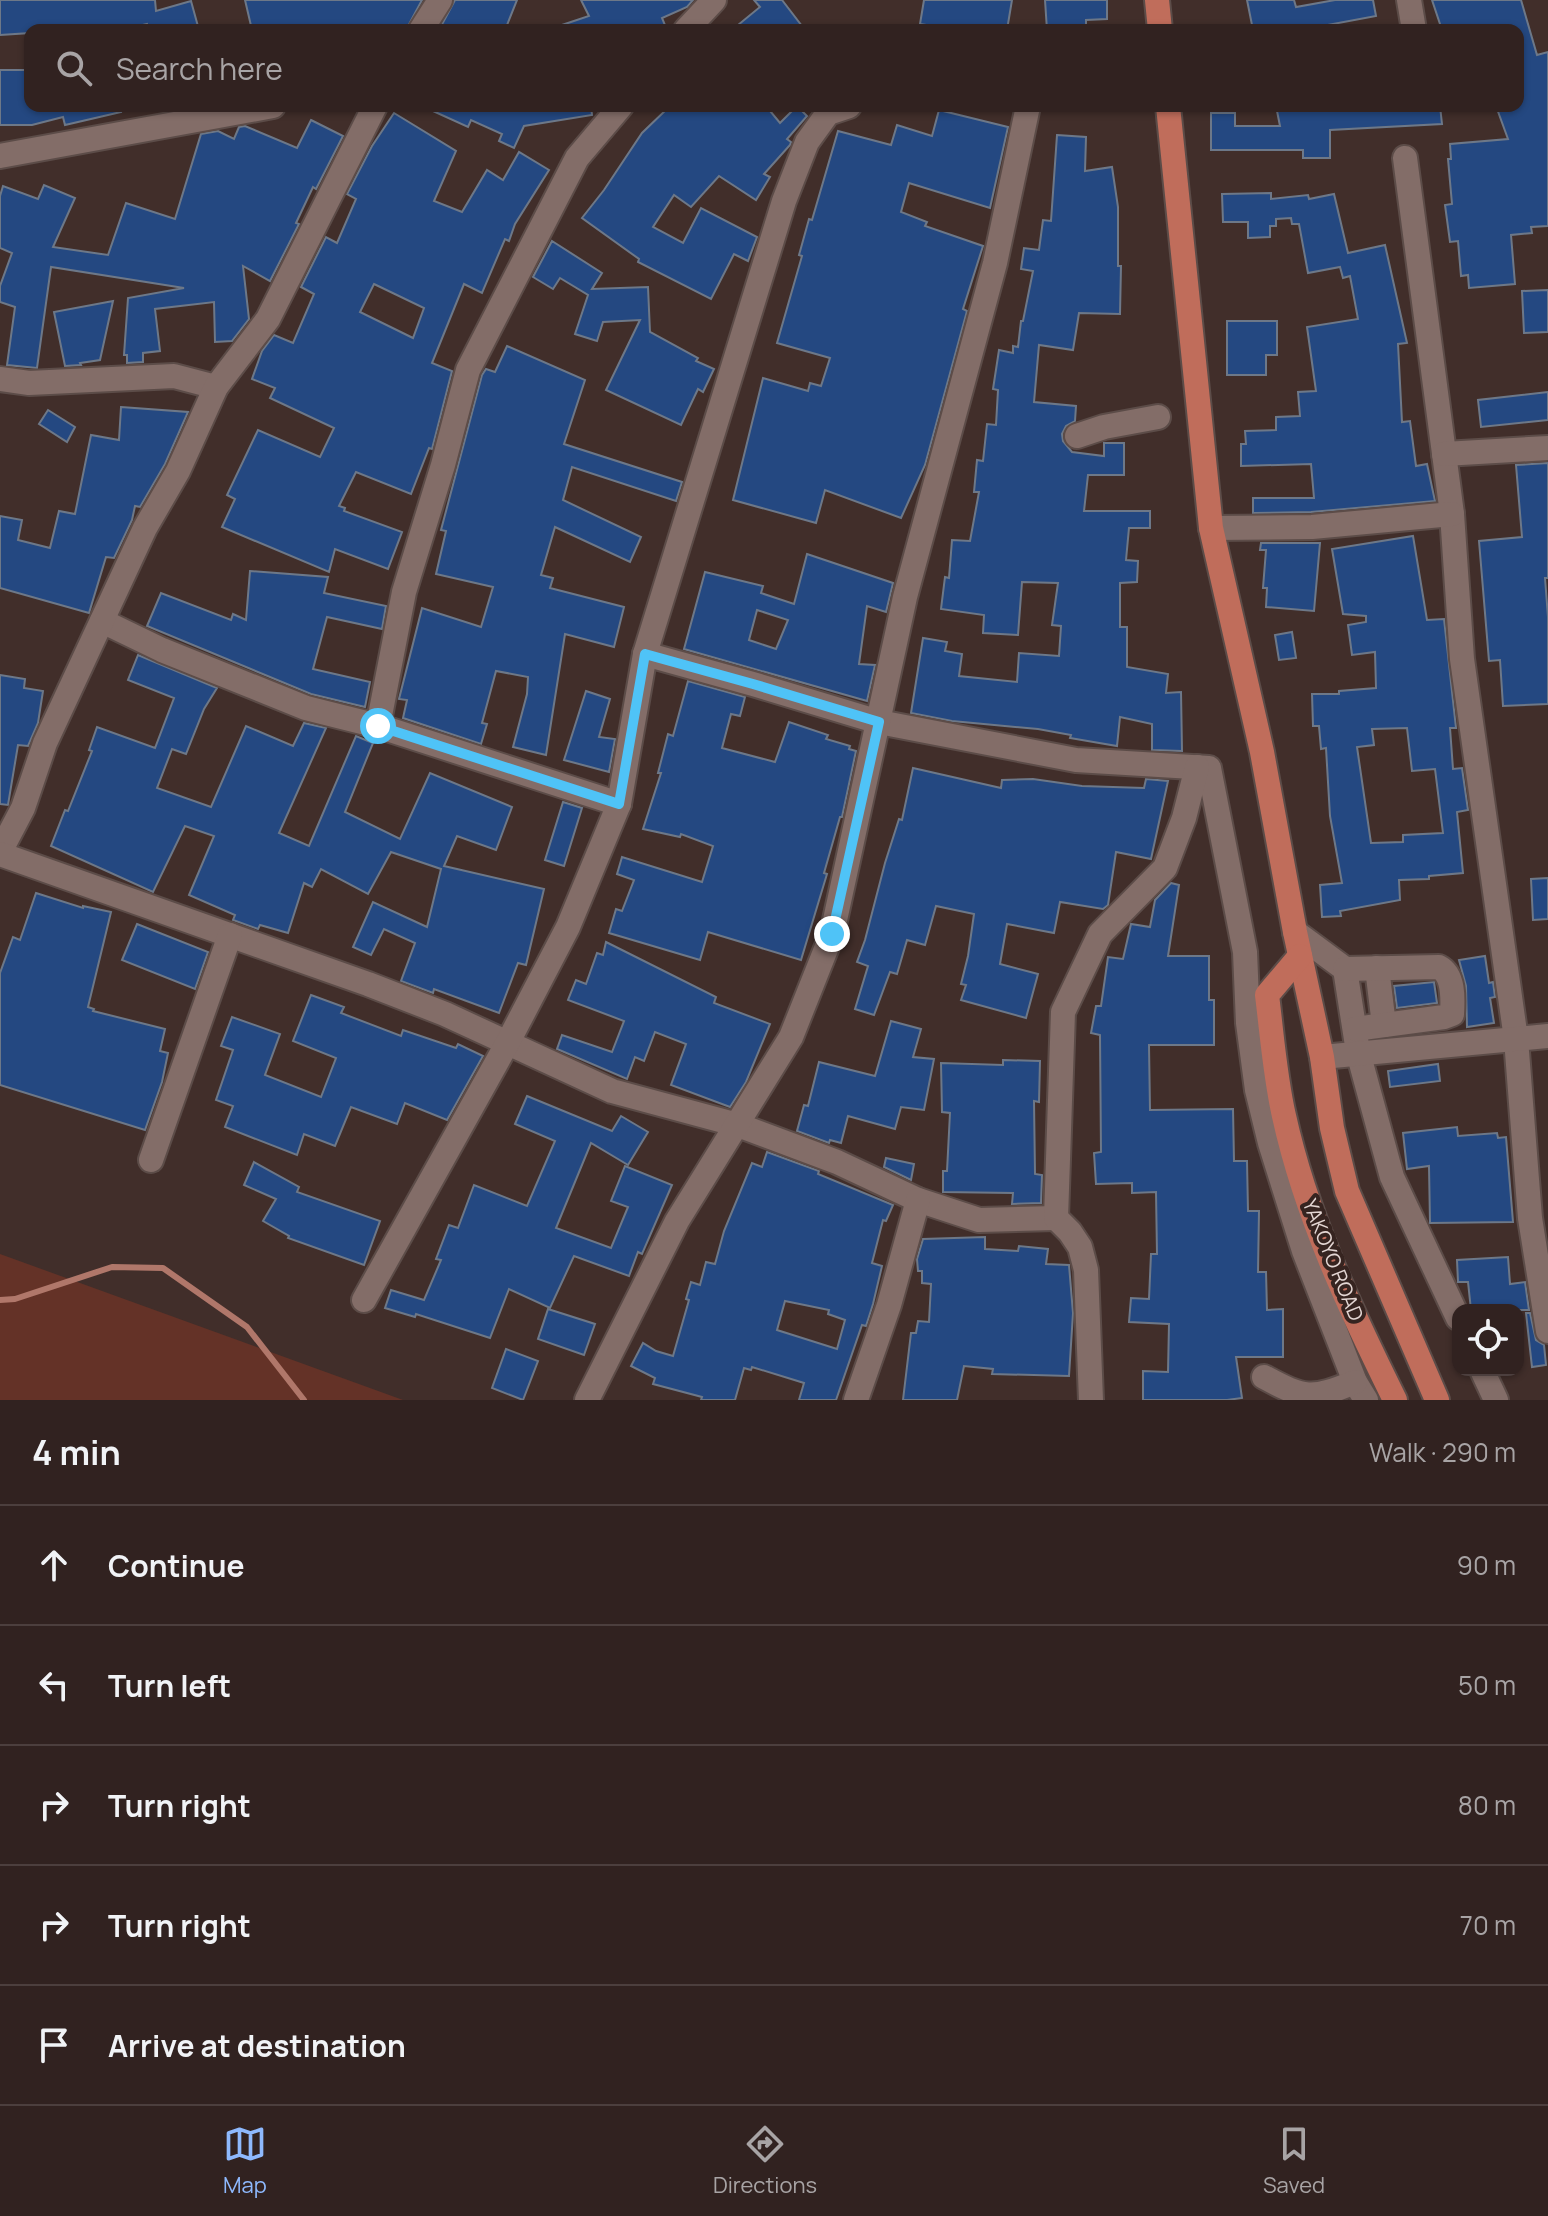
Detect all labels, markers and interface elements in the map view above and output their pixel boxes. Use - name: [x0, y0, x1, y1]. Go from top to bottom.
- search box: [24, 24, 1524, 112]
- icon: search: [52, 46, 96, 90]
- text: Search here: [116, 48, 283, 89]
- route start: [360, 708, 396, 744]
- route end: [814, 916, 850, 952]
- street label: YAKOYO ROAD: [1297, 1195, 1370, 1325]
- map controls: [1452, 1304, 1524, 1376]
- button: locate: [1452, 1304, 1524, 1376]
- text: 4 min: [32, 1429, 121, 1475]
- text: Walk · 290 m: [1369, 1434, 1516, 1470]
- icon: ahead: [32, 1543, 76, 1587]
- text: Continue: [108, 1545, 244, 1586]
- text: 90 m: [1457, 1547, 1516, 1583]
- icon: left: [32, 1663, 76, 1707]
- text: Turn left: [108, 1665, 231, 1706]
- text: 50 m: [1458, 1667, 1516, 1703]
- icon: right: [32, 1783, 76, 1827]
- text: Turn right: [108, 1785, 251, 1826]
- text: 80 m: [1458, 1787, 1516, 1823]
- icon: right: [32, 1903, 76, 1947]
- text: Turn right: [108, 1905, 251, 1946]
- text: 70 m: [1460, 1907, 1516, 1943]
- icon: arrive: [32, 2023, 76, 2067]
- text: Arrive at destination: [108, 2025, 406, 2066]
- tab: Map: [223, 2122, 267, 2200]
- tab: Directions: [713, 2122, 817, 2200]
- tab: Saved: [1263, 2122, 1325, 2200]

